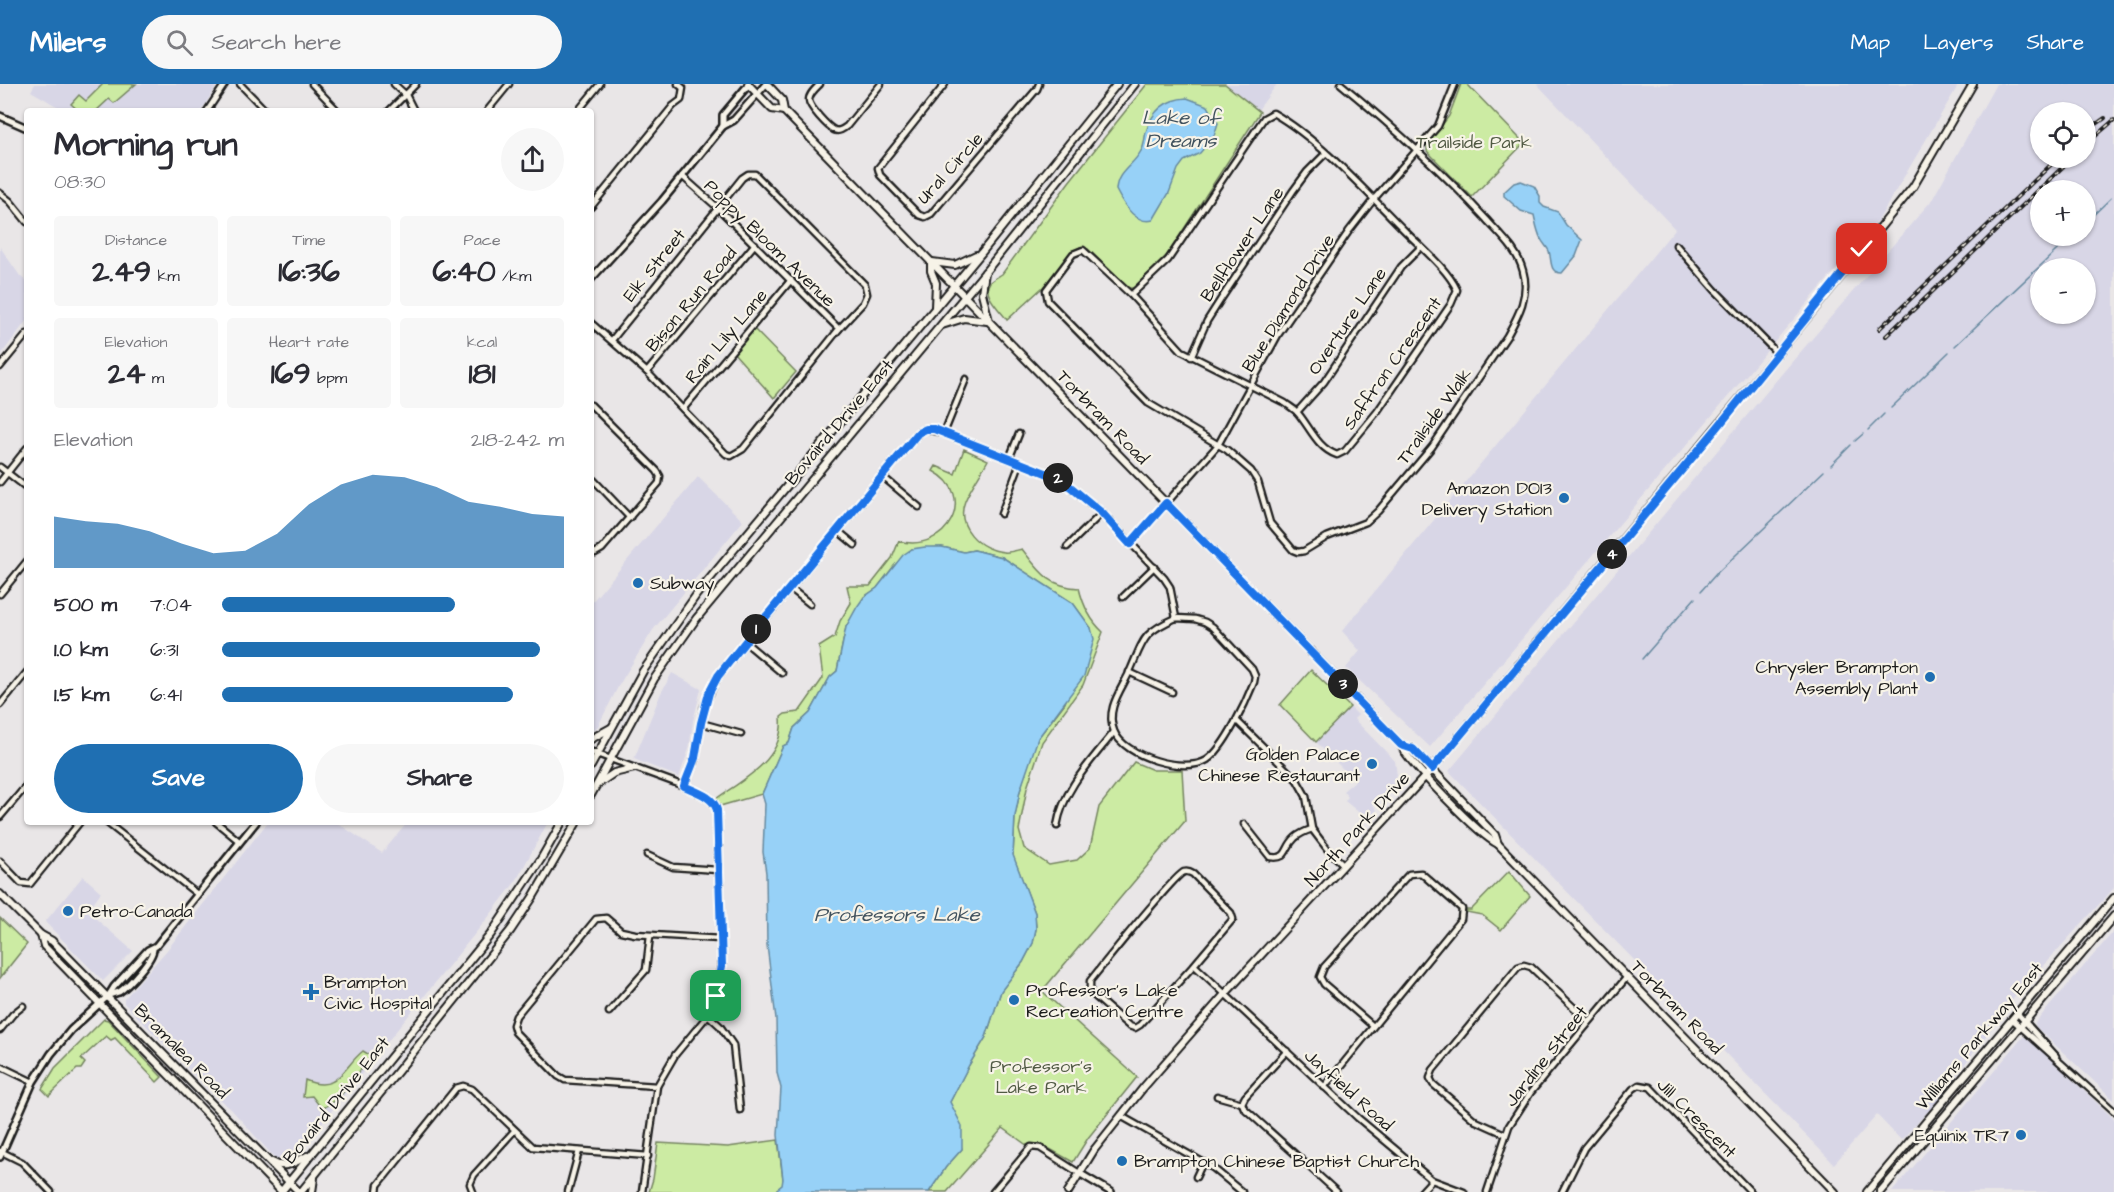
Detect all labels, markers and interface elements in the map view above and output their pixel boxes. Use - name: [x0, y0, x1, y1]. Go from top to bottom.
- search box: [142, 15, 562, 69]
- text: Milers: [30, 23, 106, 62]
- icon: search: [163, 26, 196, 59]
- text: Search here: [211, 27, 341, 58]
- text: Map: [1850, 28, 1890, 57]
- text: Layers: [1923, 28, 1993, 57]
- text: Share: [2026, 28, 2084, 57]
- map controls: [2030, 102, 2096, 324]
- button: locate: [2030, 102, 2096, 168]
- water label: Lake of Dreams: [1142, 104, 1222, 155]
- text: Morning run: [54, 122, 238, 168]
- street label: Ural Circle: [911, 127, 989, 210]
- button: share: [501, 128, 564, 191]
- park label: Trailside Park: [1416, 130, 1532, 155]
- text: 08:30: [54, 168, 106, 196]
- street label: Poppy Bloom Avenue: [698, 174, 841, 314]
- button: +: [2030, 180, 2096, 246]
- street label: Bellflower Lane: [1195, 182, 1290, 307]
- street label: Elk Street: [617, 223, 692, 307]
- pin: [1836, 223, 1887, 274]
- text: Distance: [105, 229, 167, 251]
- text: Time: [292, 229, 326, 251]
- text: Pace: [463, 229, 501, 251]
- street label: Blue Diamond Drive: [1236, 229, 1341, 377]
- icon: check: [1845, 232, 1878, 265]
- street label: Bison Run Road: [640, 241, 743, 357]
- text: 2.49: [92, 251, 151, 293]
- text: 16:36: [278, 251, 340, 293]
- text: 6:40: [432, 251, 496, 293]
- button: −: [2030, 258, 2096, 324]
- street label: Overture Lane: [1302, 262, 1393, 380]
- text: km: [151, 265, 180, 287]
- text: /km: [496, 265, 532, 287]
- street label: Rain Lily Lane: [679, 284, 774, 390]
- street label: Saffron Crescent: [1337, 291, 1448, 435]
- text: Elevation: [105, 331, 167, 353]
- text: Heart rate: [269, 331, 349, 353]
- text: kcal: [467, 331, 497, 353]
- text: 24: [108, 353, 145, 395]
- text: 169: [271, 353, 310, 395]
- text: 181: [468, 353, 496, 395]
- street label: Bovaird Drive East: [779, 354, 900, 491]
- street label: Trailside Walk: [1391, 363, 1478, 470]
- street label: Torbram Road: [1051, 364, 1154, 470]
- text: m: [145, 367, 164, 389]
- text: bpm: [310, 367, 347, 389]
- text: Elevation: [54, 426, 133, 454]
- text: 218–242 m: [471, 426, 564, 454]
- pin: 2: [1043, 463, 1073, 493]
- text: 2: [1053, 467, 1063, 489]
- place label: Amazon DOI3 Delivery Station: [1422, 476, 1552, 523]
- marker: Amazon DOI3 Delivery Station: [1557, 491, 1571, 505]
- pin: 4: [1597, 539, 1627, 569]
- text: 4: [1607, 543, 1617, 565]
- place label: Subway: [650, 571, 715, 597]
- marker: Subway: [631, 576, 645, 590]
- text: 500 m: [54, 591, 117, 619]
- text: 7:04: [150, 591, 192, 619]
- pin: 1: [741, 614, 771, 644]
- text: 1: [755, 618, 757, 640]
- text: 1.0 km: [54, 636, 108, 664]
- text: 6:31: [150, 636, 179, 664]
- place label: Chrysler Brampton Assembly Plant: [1755, 655, 1919, 702]
- pin: 3: [1328, 669, 1358, 699]
- marker: Chrysler Brampton Assembly Plant: [1923, 670, 1937, 684]
- text: 3: [1339, 673, 1347, 695]
- text: 1.5 km: [54, 681, 109, 709]
- text: 6:41: [150, 681, 182, 709]
- place label: Golden Palace Chinese Restaurant: [1198, 742, 1361, 788]
- button: Save: [54, 744, 303, 813]
- button: Share: [315, 744, 564, 813]
- marker: Golden Palace Chinese Restaurant: [1365, 757, 1379, 771]
- street label: North Park Drive: [1299, 766, 1416, 892]
- place label: Petro-Canada: [80, 899, 193, 924]
- water label: Professors Lake: [814, 901, 981, 929]
- marker: Petro-Canada: [61, 904, 75, 918]
- street label: Torbram Road: [1625, 954, 1728, 1060]
- street label: Williams Parkway East: [1910, 956, 2050, 1116]
- place label: Brampton Civic Hospital: [324, 970, 432, 1016]
- pin: [690, 970, 741, 1021]
- place label: Professor's Lake Recreation Centre: [1026, 978, 1184, 1024]
- icon: arrive: [699, 979, 732, 1012]
- marker: Brampton Civic Hospital: [302, 983, 320, 1001]
- marker: Professor's Lake Recreation Centre: [1007, 993, 1021, 1007]
- street label: Bramalea Road: [128, 998, 235, 1105]
- street label: Jardine Street: [1499, 1000, 1594, 1112]
- street label: Bovaird Drive East: [277, 1031, 396, 1169]
- street label: Jayfield Road: [1298, 1044, 1399, 1138]
- park label: Professor's Lake Park: [990, 1054, 1092, 1100]
- street label: Jill Crescent: [1651, 1073, 1743, 1164]
- place label: Equinix TR7: [1915, 1123, 2009, 1148]
- marker: Equinix TR7: [2014, 1128, 2028, 1142]
- place label: Brampton Chinese Baptist Church: [1134, 1149, 1419, 1174]
- marker: Brampton Chinese Baptist Church: [1115, 1154, 1129, 1168]

